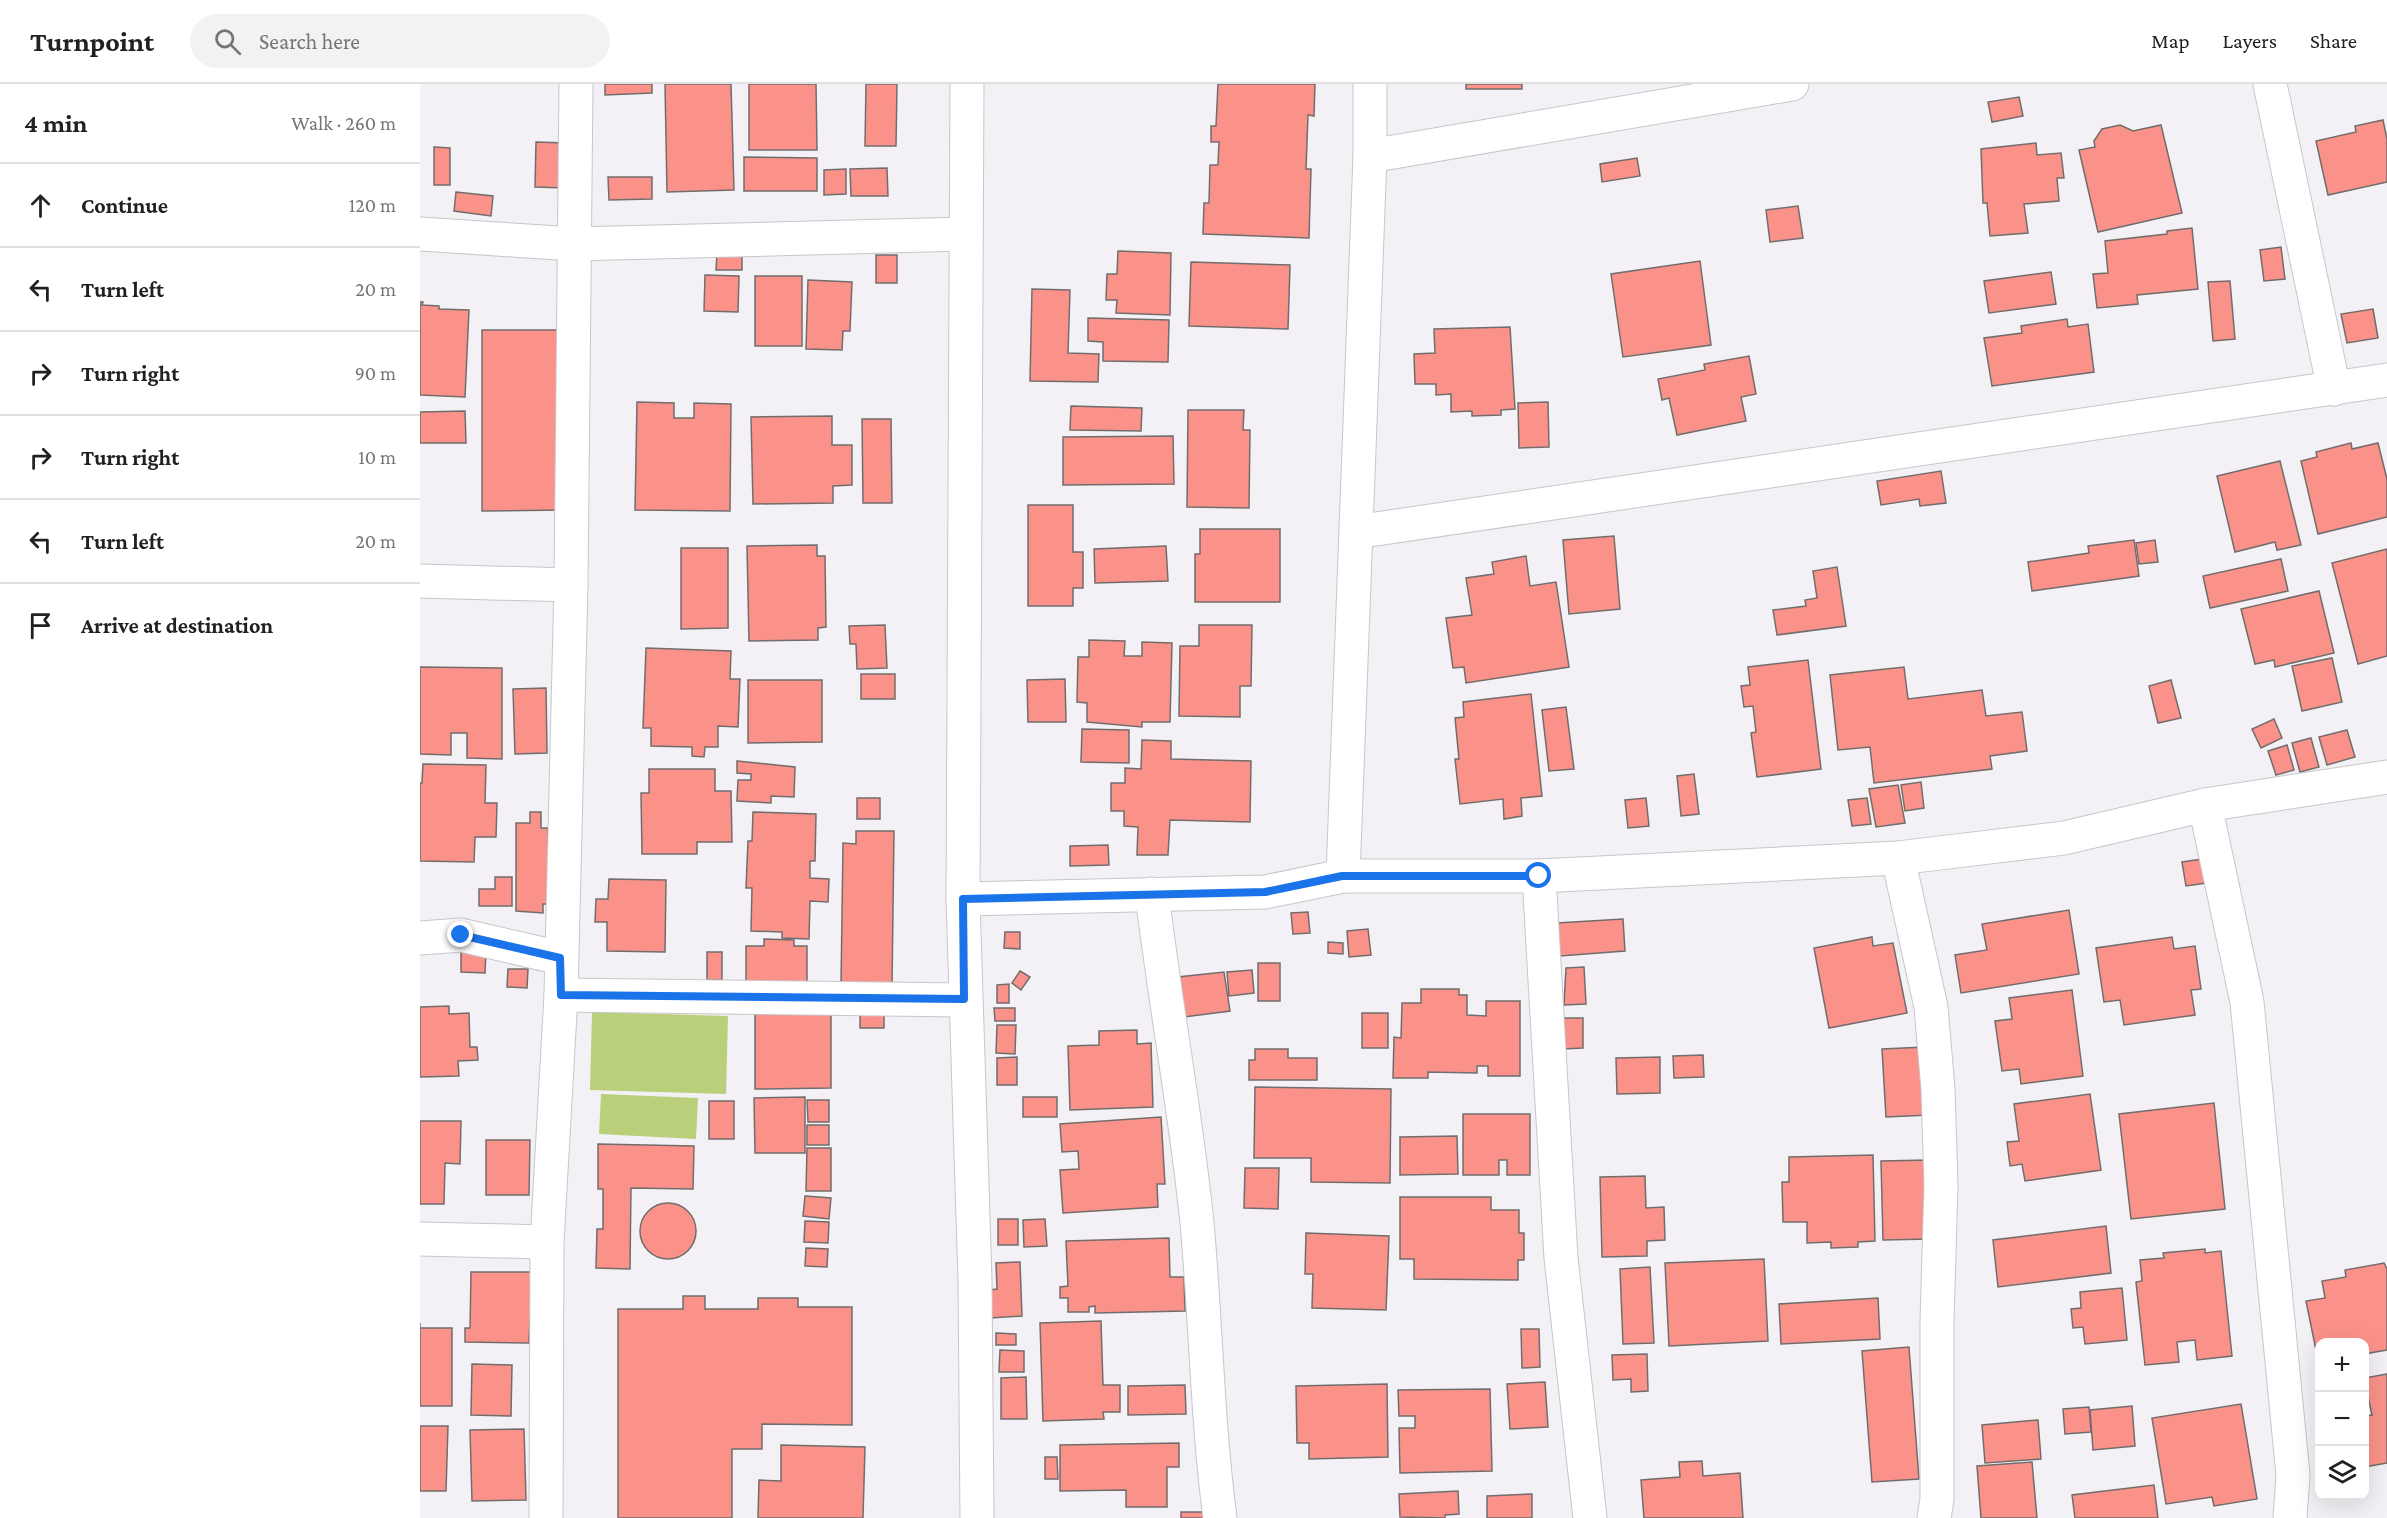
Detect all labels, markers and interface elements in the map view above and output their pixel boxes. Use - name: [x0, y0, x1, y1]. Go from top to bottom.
- search box: [190, 14, 610, 68]
- icon: search: [211, 25, 244, 58]
- text: Turnpoint: [30, 26, 154, 57]
- text: Search here: [259, 29, 360, 54]
- text: Map: [2151, 29, 2190, 53]
- text: Layers: [2223, 29, 2277, 53]
- text: Share: [2310, 29, 2357, 53]
- text: 4 min: [24, 109, 88, 138]
- text: Walk · 260 m: [291, 112, 396, 134]
- icon: ahead: [24, 189, 57, 222]
- text: Continue: [81, 193, 168, 218]
- text: 120 m: [349, 194, 396, 216]
- icon: left: [24, 273, 57, 306]
- text: Turn left: [81, 277, 164, 302]
- text: 20 m: [355, 278, 396, 300]
- icon: right: [24, 357, 57, 390]
- text: Turn right: [81, 361, 179, 386]
- text: 90 m: [355, 362, 396, 384]
- icon: right: [24, 441, 57, 474]
- text: Turn right: [81, 445, 179, 470]
- text: 10 m: [358, 446, 396, 468]
- icon: left: [24, 525, 57, 558]
- text: Turn left: [81, 529, 164, 554]
- text: 20 m: [355, 530, 396, 552]
- icon: arrive: [24, 609, 57, 642]
- text: Arrive at destination: [81, 613, 273, 638]
- route start: [1525, 862, 1551, 888]
- route end: [447, 921, 473, 947]
- map controls: [2315, 1338, 2369, 1500]
- button: +: [2315, 1338, 2369, 1392]
- button: −: [2315, 1392, 2369, 1446]
- button: layers: [2315, 1446, 2369, 1500]

